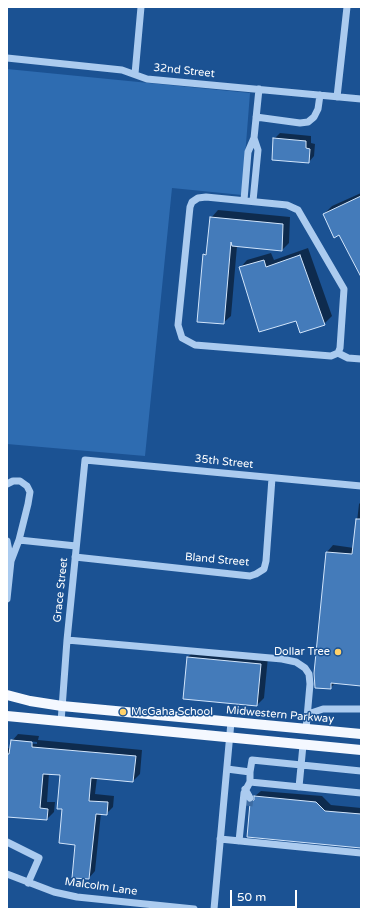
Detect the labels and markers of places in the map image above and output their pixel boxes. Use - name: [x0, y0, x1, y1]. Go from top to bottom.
- place label: Dollar Tree: [274, 645, 330, 659]
- marker: Dollar Tree: [333, 647, 343, 657]
- place label: McGaha School: [131, 705, 213, 719]
- marker: McGaha School: [118, 707, 128, 717]

